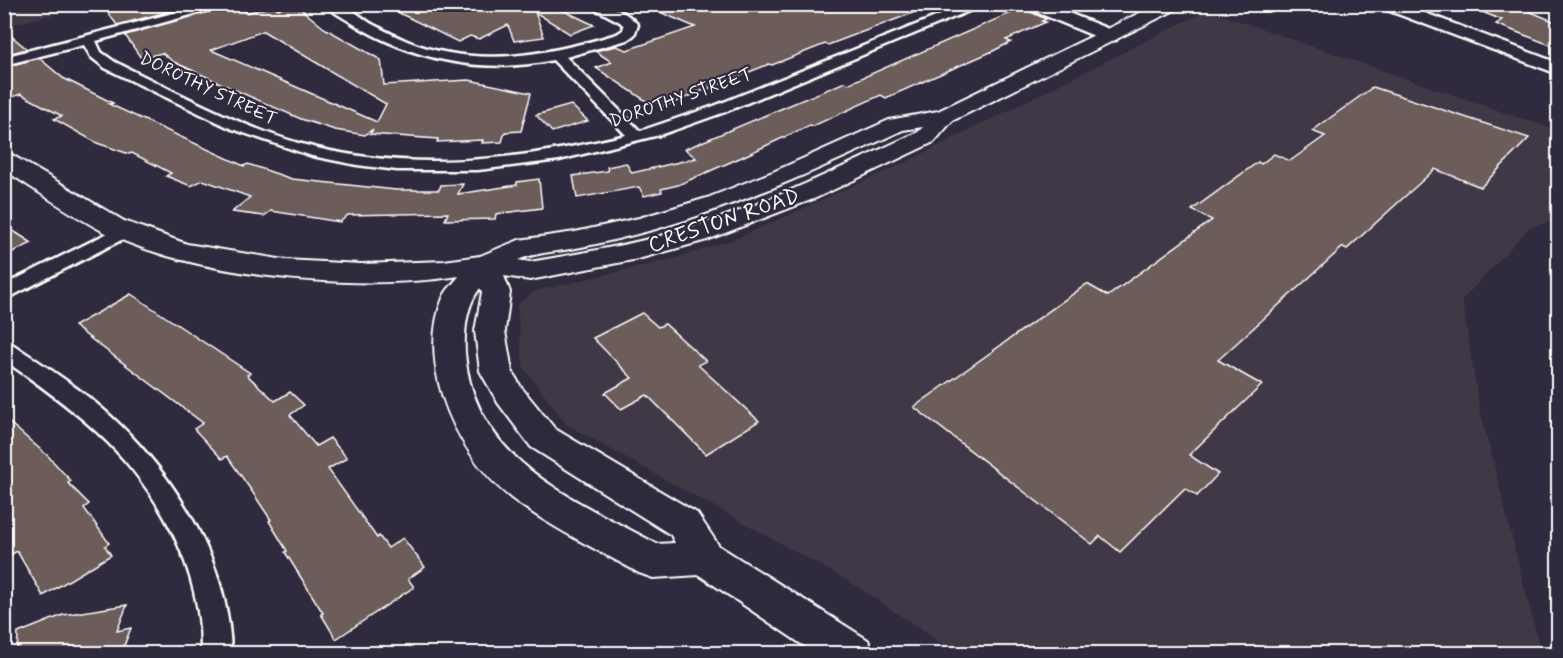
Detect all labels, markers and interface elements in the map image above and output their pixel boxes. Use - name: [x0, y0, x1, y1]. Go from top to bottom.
- street label: DOROTHY STREET: [135, 47, 281, 131]
- street label: DOROTHY STREET: [607, 62, 756, 134]
- street label: CRESTON ROAD: [645, 182, 803, 260]

